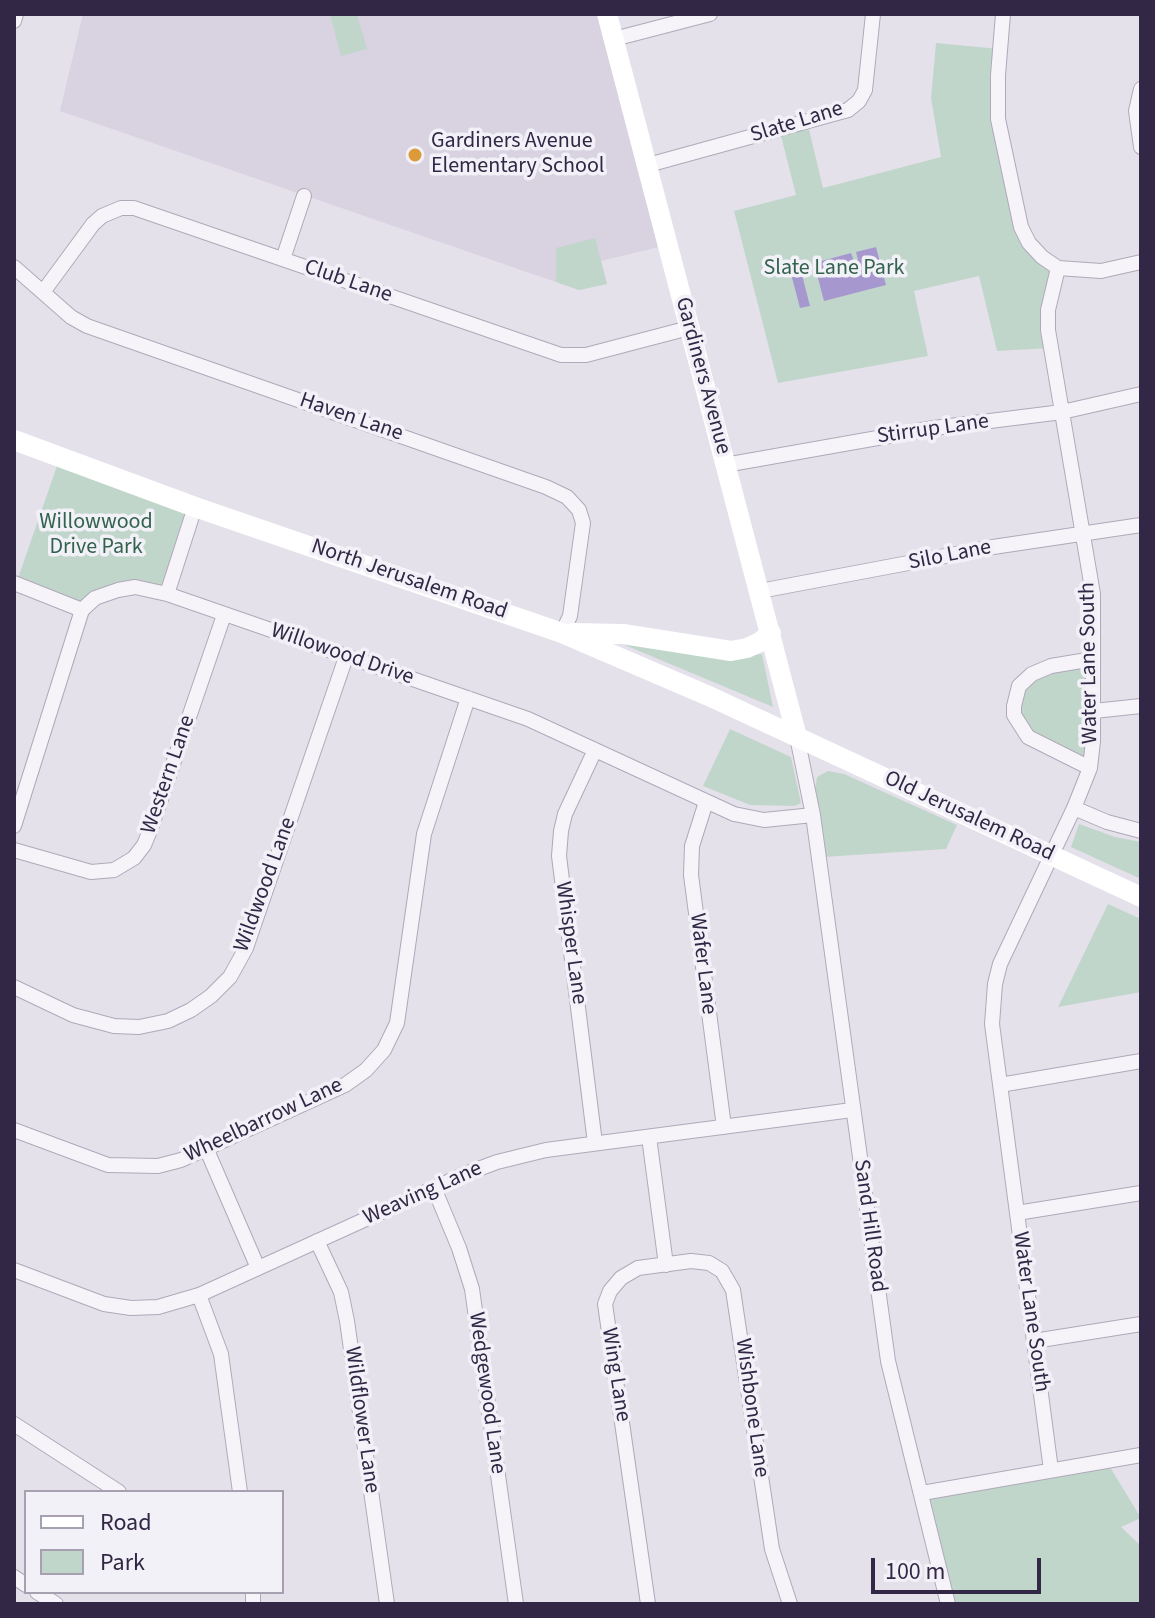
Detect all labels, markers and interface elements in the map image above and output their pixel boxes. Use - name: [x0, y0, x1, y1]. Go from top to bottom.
- street label: Slate Lane: [748, 96, 846, 150]
- place label: Gardiners Avenue Elementary School: [431, 129, 604, 180]
- marker: Gardiners Avenue Elementary School: [406, 146, 424, 164]
- street label: Club Lane: [300, 255, 396, 309]
- park label: Slate Lane Park: [764, 256, 904, 282]
- street label: Gardiners Avenue: [668, 295, 736, 457]
- street label: Haven Lane: [296, 388, 406, 448]
- street label: Stirrup Lane: [875, 409, 991, 451]
- park label: Willowwood Drive Park: [39, 510, 153, 562]
- street label: North Jerusalem Road: [308, 534, 510, 626]
- street label: Silo Lane: [906, 535, 994, 577]
- street label: Water Lane South: [1075, 582, 1105, 744]
- street label: Willowood Drive: [267, 618, 417, 692]
- street label: Western Lane: [136, 712, 202, 838]
- street label: Old Jerusalem Road: [880, 766, 1058, 868]
- street label: Wildwood Lane: [229, 814, 303, 956]
- street label: Whisper Lane: [548, 880, 592, 1006]
- street label: Wafer Lane: [683, 912, 721, 1016]
- street label: Wheelbarrow Lane: [181, 1073, 347, 1169]
- street label: Weaving Lane: [360, 1156, 486, 1232]
- street label: Sand Hill Road: [847, 1158, 891, 1294]
- street label: Water Lane South: [1006, 1230, 1054, 1394]
- street label: Wedgewood Lane: [462, 1310, 510, 1476]
- street label: Wing Lane: [595, 1326, 635, 1424]
- street label: Wishbone Lane: [728, 1337, 774, 1479]
- street label: Wildflower Lane: [338, 1345, 384, 1495]
- legend: [24, 1490, 284, 1594]
- text: Road: [100, 1505, 152, 1540]
- scale bar: [875, 1542, 1045, 1592]
- text: Park: [100, 1545, 145, 1580]
- text: 100 m: [885, 1554, 945, 1589]

